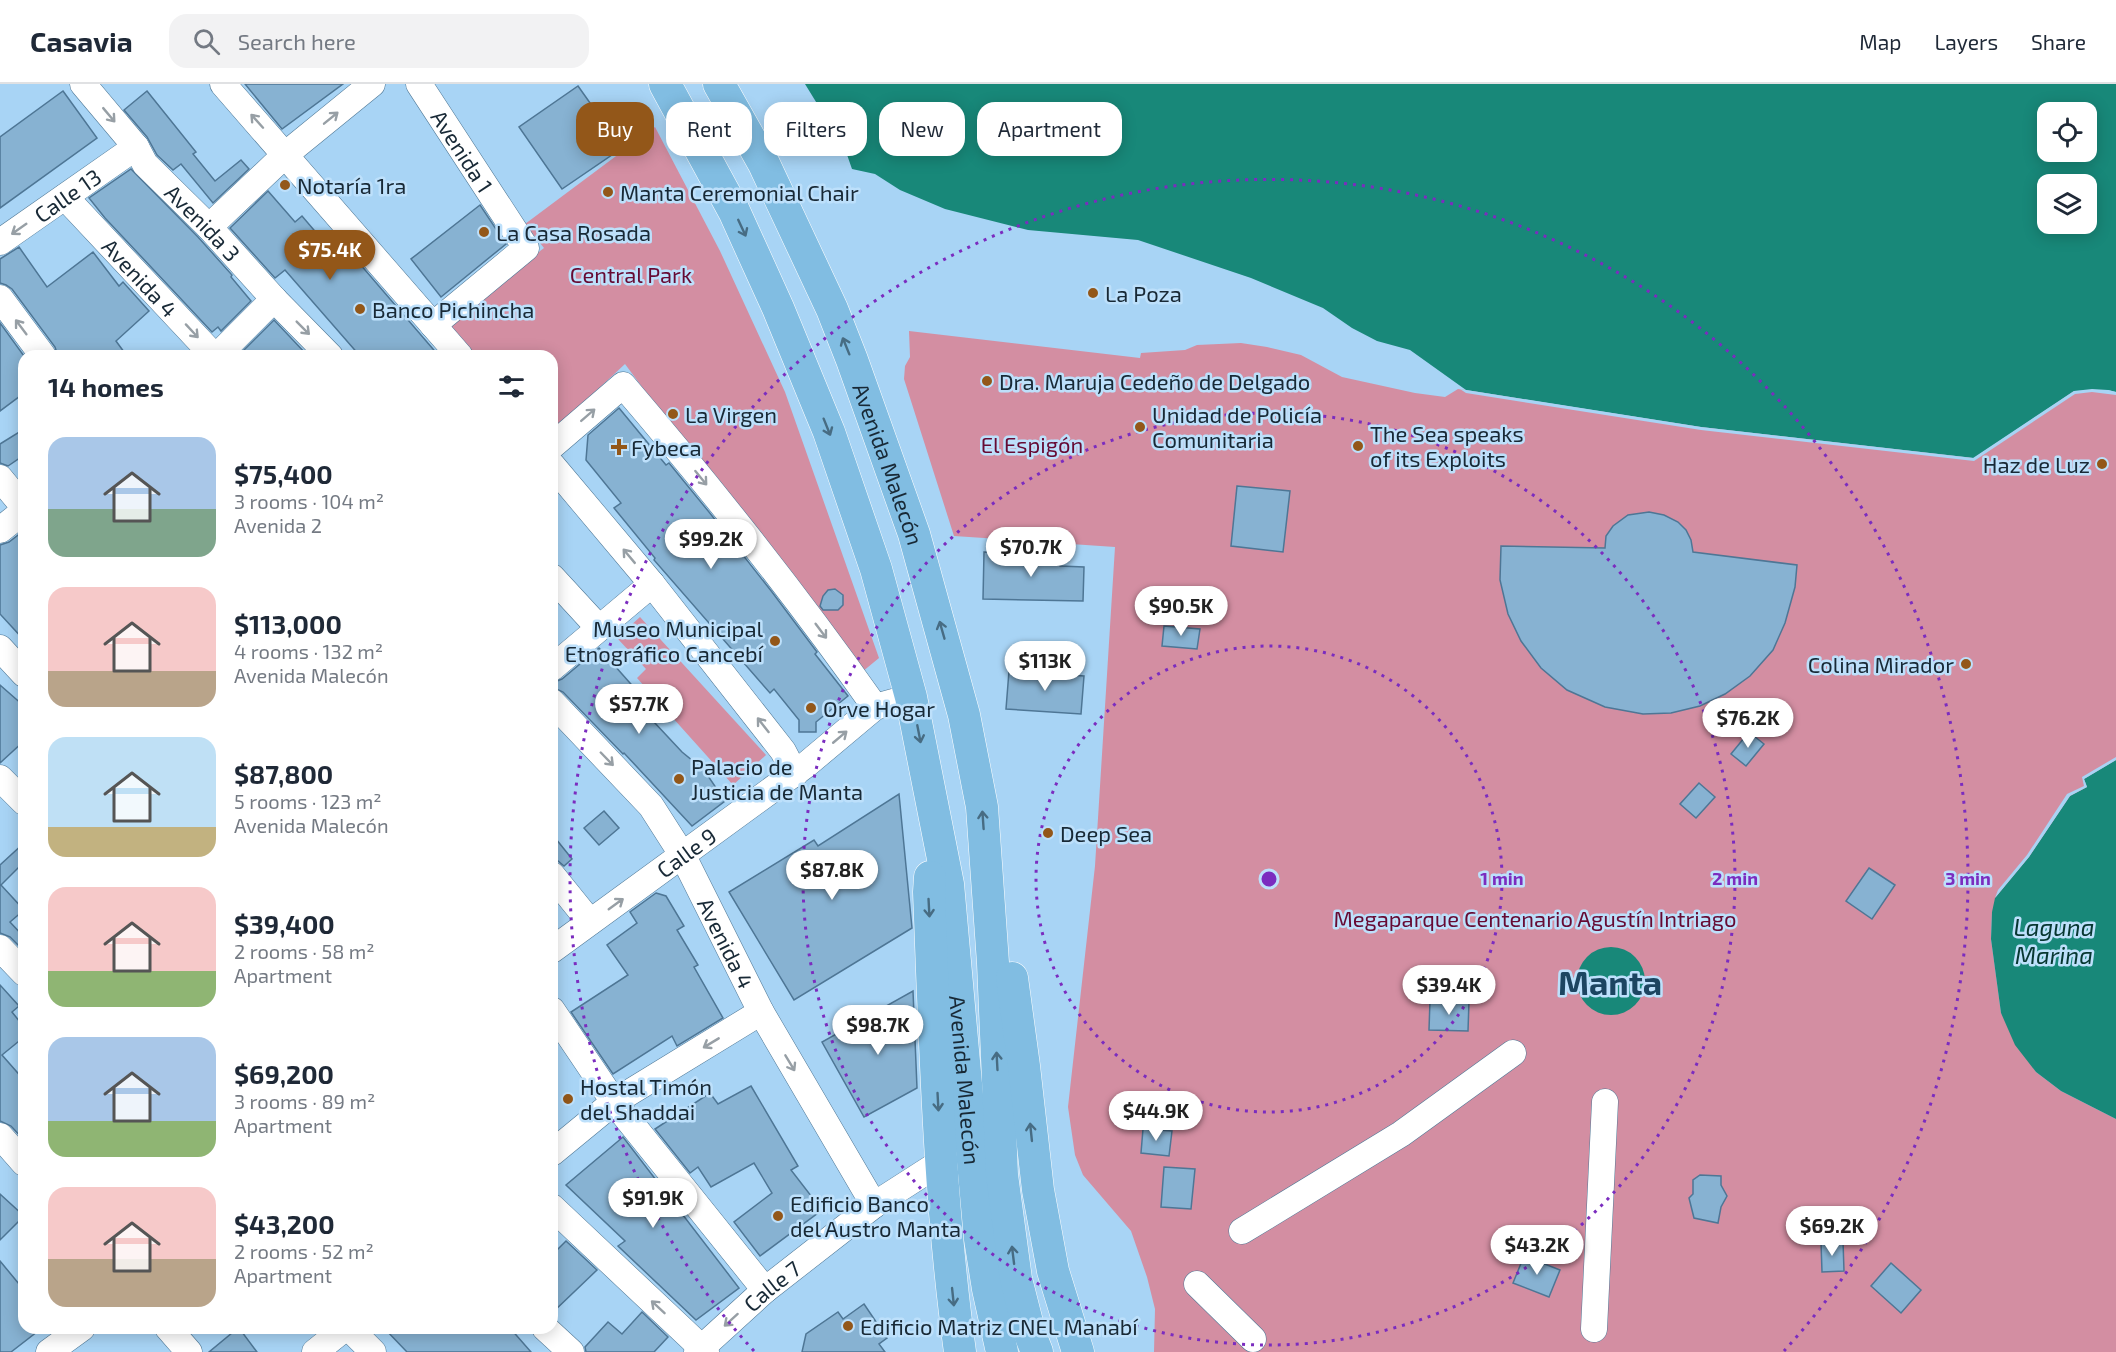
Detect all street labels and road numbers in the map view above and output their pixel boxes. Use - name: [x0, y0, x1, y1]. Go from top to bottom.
- street label: Avenida 1: [426, 105, 499, 197]
- street label: Calle 13: [29, 163, 106, 227]
- street label: Avenida 3: [160, 179, 246, 266]
- street label: Avenida 4: [97, 233, 183, 322]
- street label: Avenida Malecón: [848, 379, 929, 548]
- street label: Calle 9: [651, 822, 721, 882]
- street label: Avenida 4: [693, 893, 760, 992]
- street label: Avenida Malecón: [945, 994, 986, 1166]
- street label: Calle 7: [738, 1255, 805, 1316]

